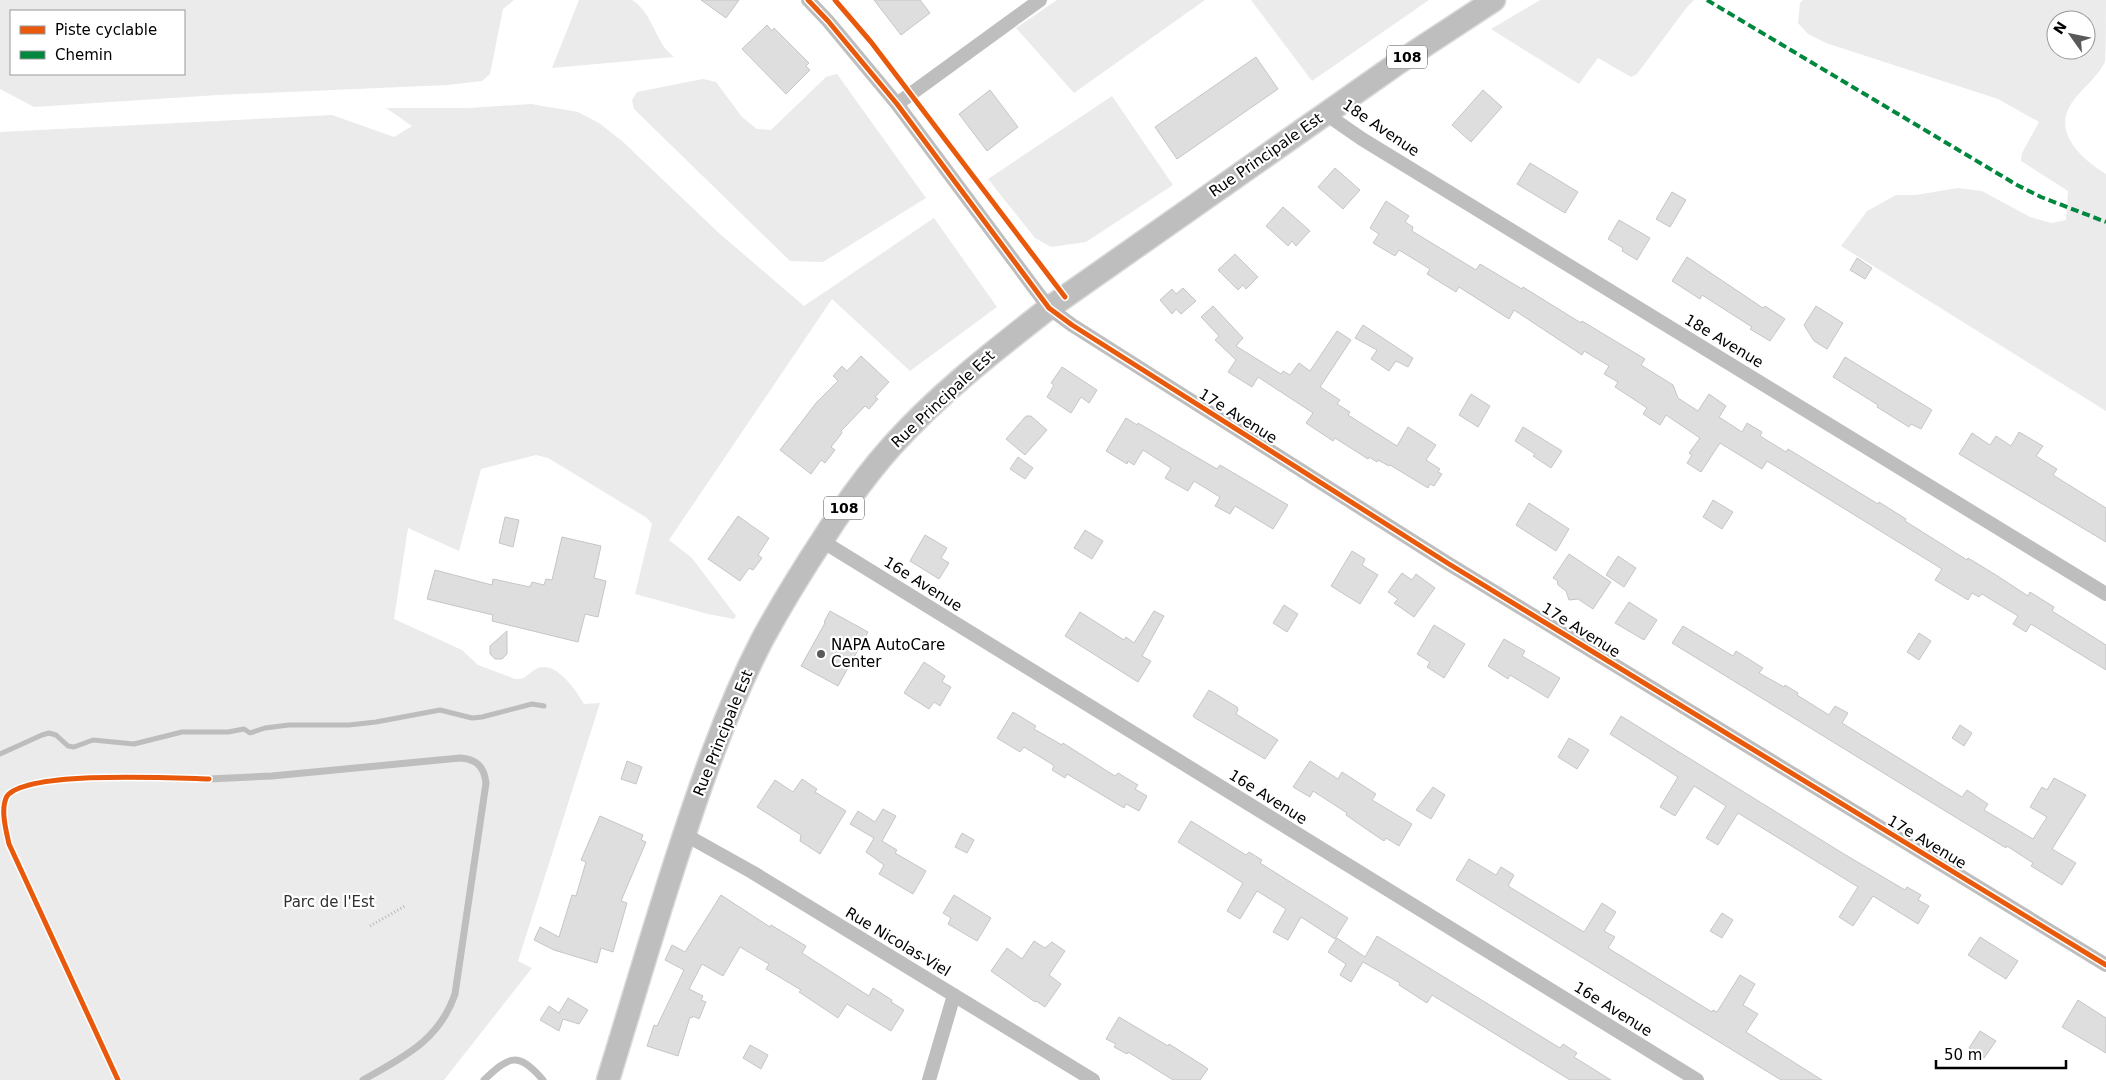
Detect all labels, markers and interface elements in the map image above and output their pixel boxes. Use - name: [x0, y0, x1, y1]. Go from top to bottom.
- legend: [10, 10, 185, 75]
- north arrow: [2046, 10, 2096, 60]
- text: N: [2050, 19, 2070, 37]
- text: Piste cyclable: [55, 21, 157, 39]
- text: Chemin: [55, 46, 113, 64]
- road number: 108: [1387, 46, 1427, 68]
- street label: 18e Avenue: [1339, 96, 1423, 160]
- street label: Rue Principale Est: [1206, 109, 1326, 201]
- street label: 18e Avenue: [1681, 310, 1767, 372]
- street label: Rue Principale Est: [888, 347, 998, 451]
- street label: 17e Avenue: [1196, 385, 1280, 447]
- road number: 108: [824, 496, 864, 520]
- street label: 16e Avenue: [881, 553, 965, 615]
- street label: 17e Avenue: [1539, 599, 1623, 661]
- place label: NAPA AutoCare Center: [831, 636, 945, 671]
- marker: NAPA AutoCare Center: [815, 648, 827, 660]
- street label: Rue Principale Est: [689, 667, 757, 799]
- street label: 16e Avenue: [1226, 766, 1310, 828]
- street label: 17e Avenue: [1884, 811, 1970, 873]
- park label: Parc de l'Est: [283, 893, 375, 911]
- street label: Rue Nicolas-Viel: [842, 904, 954, 980]
- street label: 16e Avenue: [1571, 978, 1655, 1040]
- scale bar: [1936, 1038, 2066, 1070]
- text: 50 m: [1944, 1046, 1982, 1064]

